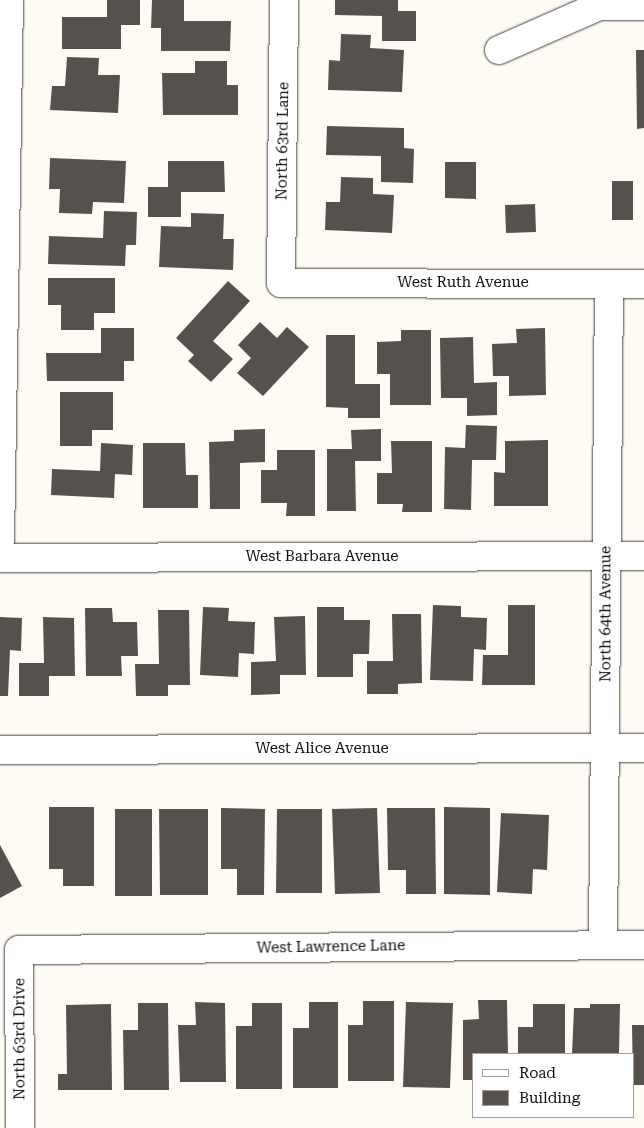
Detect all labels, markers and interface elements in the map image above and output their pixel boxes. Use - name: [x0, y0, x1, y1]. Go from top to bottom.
- street label: North 63rd Lane: [273, 82, 293, 200]
- street label: West Ruth Avenue: [397, 274, 529, 292]
- street label: North 64th Avenue: [597, 546, 615, 682]
- street label: West Barbara Avenue: [246, 548, 398, 566]
- street label: West Alice Avenue: [255, 740, 389, 758]
- street label: West Lawrence Lane: [256, 937, 406, 957]
- street label: North 63rd Drive: [11, 978, 29, 1100]
- legend: [472, 1053, 634, 1118]
- text: Road: [519, 1064, 556, 1082]
- text: Building: [519, 1089, 580, 1107]

